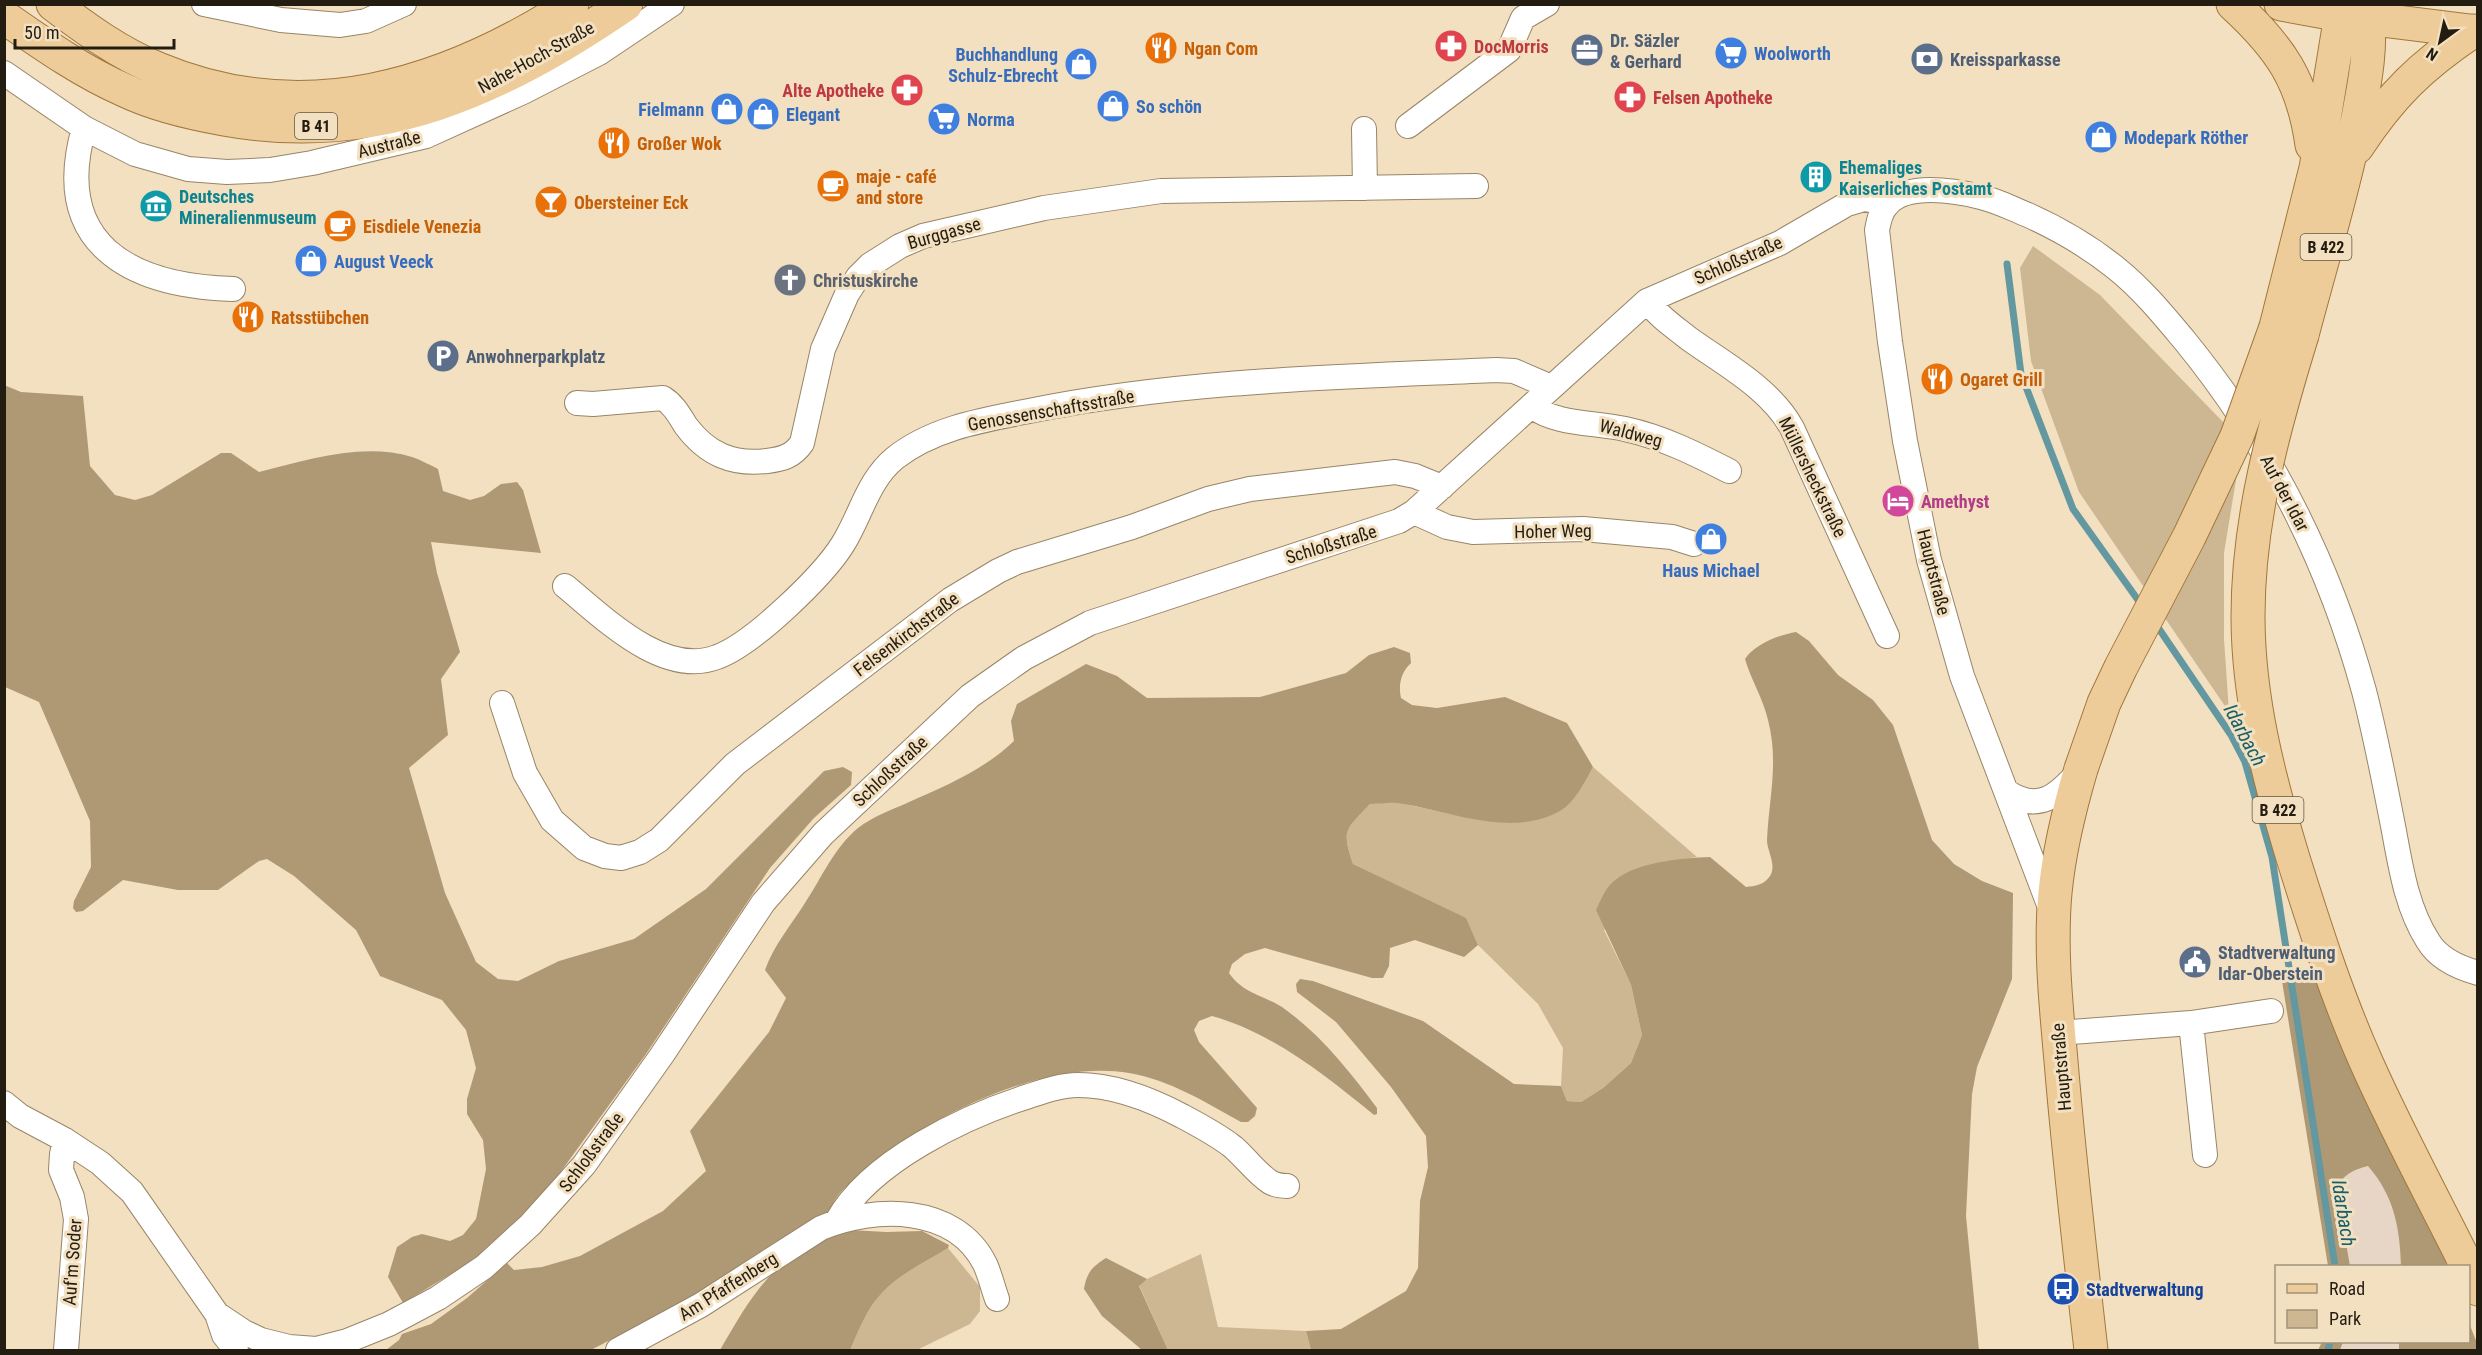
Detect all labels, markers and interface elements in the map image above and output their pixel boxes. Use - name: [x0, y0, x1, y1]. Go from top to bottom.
- scale bar: [15, 12, 174, 50]
- north arrow: [2410, 12, 2470, 72]
- street label: Nahe-Hoch-Straße: [474, 16, 598, 98]
- text: 50 m: [24, 22, 59, 43]
- pharmacy icon: DocMorris: [1433, 28, 1469, 64]
- restaurant icon: Ngan Com: [1143, 30, 1179, 66]
- place label: Dr. Säzler & Gerhard: [1610, 30, 1682, 72]
- office icon: Dr. Säzler & Gerhard: [1569, 32, 1605, 68]
- supermarket icon: Woolworth: [1713, 35, 1749, 71]
- place label: DocMorris: [1474, 36, 1549, 57]
- place label: Ngan Com: [1184, 38, 1258, 59]
- bank icon: Kreissparkasse: [1909, 41, 1945, 77]
- place label: Woolworth: [1754, 43, 1831, 64]
- place label: Buchhandlung Schulz-Ebrecht: [948, 44, 1058, 86]
- text: N: [2423, 44, 2441, 65]
- shop icon: Buchhandlung Schulz-Ebrecht: [1063, 46, 1099, 82]
- place label: Kreissparkasse: [1950, 49, 2061, 70]
- pharmacy icon: Alte Apotheke: [889, 72, 925, 108]
- pharmacy icon: Felsen Apotheke: [1612, 79, 1648, 115]
- place label: Alte Apotheke: [782, 80, 884, 101]
- place label: Felsen Apotheke: [1653, 87, 1773, 108]
- shop icon: So schön: [1095, 88, 1131, 124]
- shop icon: Fielmann: [709, 91, 745, 127]
- shop icon: Elegant: [745, 96, 781, 132]
- place label: So schön: [1136, 96, 1202, 117]
- place label: Fielmann: [638, 99, 704, 120]
- supermarket icon: Norma: [926, 101, 962, 137]
- place label: Elegant: [786, 104, 840, 125]
- place label: Norma: [967, 109, 1015, 130]
- road number: B 41: [295, 113, 337, 139]
- shop icon: Modepark Röther: [2083, 119, 2119, 155]
- restaurant icon: Großer Wok: [596, 125, 632, 161]
- street label: Austraße: [355, 126, 423, 162]
- place label: Modepark Röther: [2124, 127, 2248, 148]
- place label: Großer Wok: [637, 133, 722, 154]
- place label: Ehemaliges Kaiserliches Postamt: [1839, 157, 1992, 199]
- building icon: Ehemaliges Kaiserliches Postamt: [1798, 159, 1834, 195]
- place label: maje - café and store: [856, 166, 937, 208]
- cafe icon: maje - café and store: [815, 168, 851, 204]
- bar icon: Obersteiner Eck: [533, 184, 569, 220]
- place label: Deutsches Mineralienmuseum: [179, 186, 317, 228]
- museum icon: Deutsches Mineralienmuseum: [138, 188, 174, 224]
- place label: Obersteiner Eck: [574, 192, 689, 213]
- cafe icon: Eisdiele Venezia: [322, 208, 358, 244]
- street label: Burggasse: [905, 213, 983, 253]
- place label: Eisdiele Venezia: [363, 216, 481, 237]
- street label: Schloßstraße: [1691, 231, 1785, 289]
- road number: B 422: [2300, 234, 2352, 260]
- shop icon: August Veeck: [293, 243, 329, 279]
- place label: August Veeck: [334, 251, 434, 272]
- church icon: Christuskirche: [772, 262, 808, 298]
- place label: Christuskirche: [813, 270, 918, 291]
- restaurant icon: Ratsstübchen: [230, 299, 266, 335]
- place label: Ratsstübchen: [271, 307, 369, 328]
- parking icon: Anwohnerparkplatz: [425, 338, 461, 374]
- place label: Anwohnerparkplatz: [466, 346, 605, 367]
- restaurant icon: Ogaret Grill: [1919, 361, 1955, 397]
- place label: Ogaret Grill: [1960, 369, 2043, 390]
- street label: Genossenschaftsstraße: [966, 385, 1136, 435]
- street label: Müllersheckstraße: [1775, 413, 1851, 541]
- street label: Waldweg: [1597, 415, 1665, 451]
- street label: Auf der Idar: [2256, 451, 2314, 535]
- hotel icon: Amethyst: [1880, 483, 1916, 519]
- place label: Amethyst: [1921, 491, 1990, 512]
- street label: Schloßstraße: [1283, 520, 1379, 568]
- street label: Hoher Weg: [1514, 520, 1592, 542]
- shop icon: Haus Michael: [1693, 521, 1729, 557]
- street label: Hauptstraße: [1913, 527, 1955, 617]
- place label: Haus Michael: [1662, 560, 1760, 581]
- street label: Felsenkirchstraße: [849, 588, 963, 680]
- water label: Idarbach: [2219, 700, 2271, 770]
- street label: Schloßstraße: [848, 731, 932, 811]
- road number: B 422: [2252, 797, 2304, 823]
- place label: Stadtverwaltung Idar-Oberstein: [2218, 942, 2336, 984]
- public building icon: Stadtverwaltung Idar-Oberstein: [2177, 944, 2213, 980]
- street label: Hauptstraße: [2047, 1022, 2075, 1112]
- street label: Schloßstraße: [554, 1108, 628, 1196]
- water label: Idarbach: [2327, 1178, 2361, 1248]
- street label: Auf'm Soder: [59, 1218, 86, 1306]
- street label: Am Pfaffenberg: [675, 1247, 781, 1325]
- legend: [2275, 1265, 2470, 1343]
- bus stop icon: Stadtverwaltung: [2045, 1271, 2081, 1307]
- text: Road: [2329, 1278, 2365, 1299]
- place label: Stadtverwaltung: [2086, 1279, 2204, 1300]
- text: Park: [2329, 1308, 2361, 1329]

